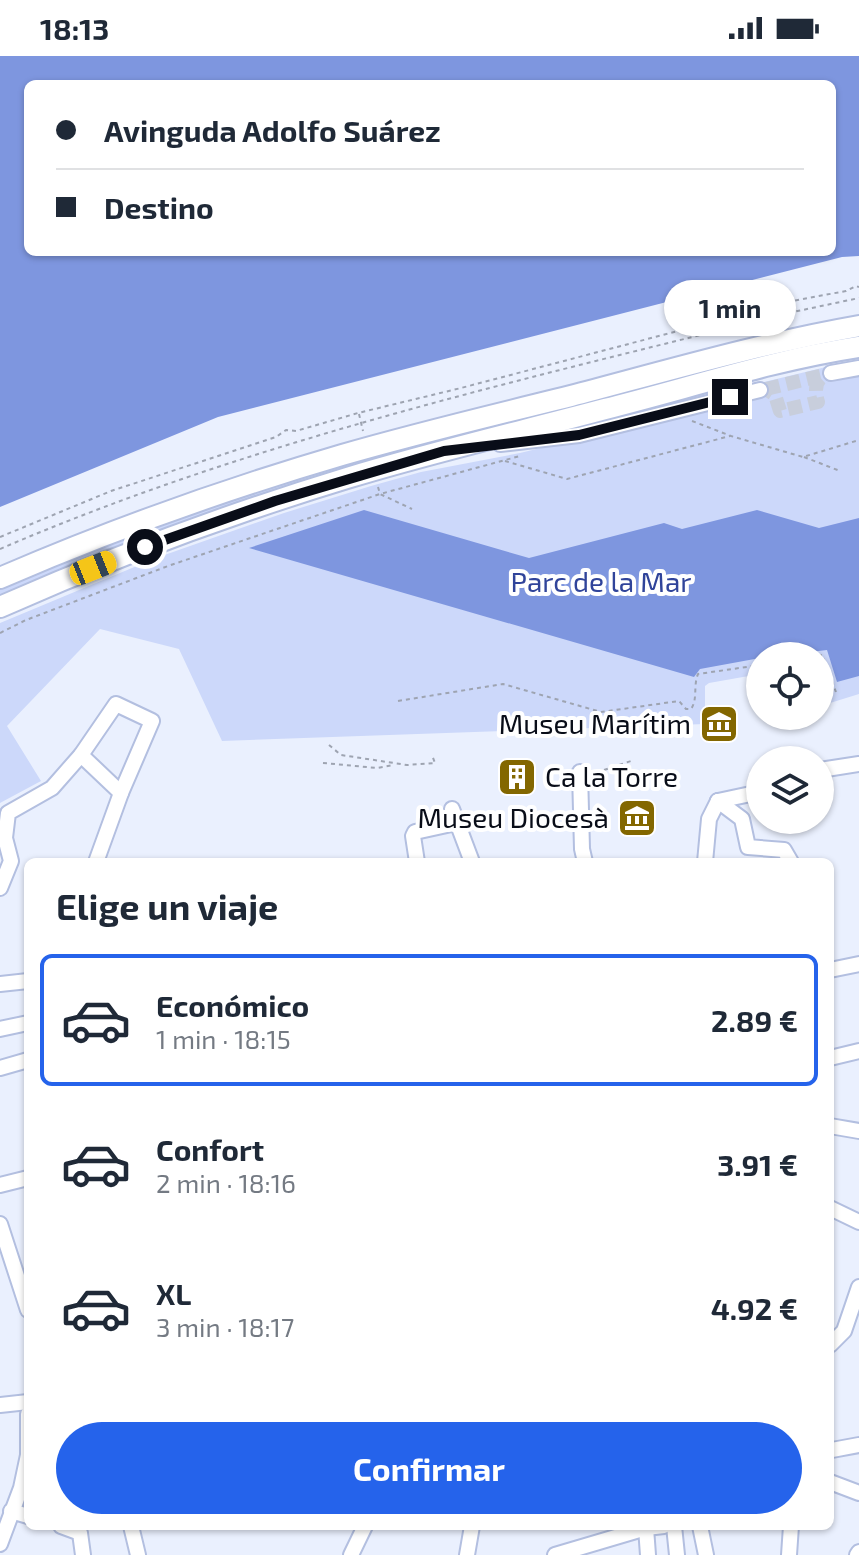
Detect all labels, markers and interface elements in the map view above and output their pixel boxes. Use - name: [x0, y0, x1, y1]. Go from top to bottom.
- text: 18:13: [40, 10, 109, 46]
- text: Avinguda Adolfo Suárez: [104, 112, 441, 148]
- text: Destino: [104, 189, 214, 225]
- callout: 1 min: [664, 281, 796, 337]
- text: 1 min: [699, 292, 761, 323]
- route end: [712, 379, 748, 415]
- route start: [127, 529, 163, 565]
- car: [66, 548, 120, 588]
- park label: Parc de la Mar: [511, 564, 692, 598]
- map controls: [746, 642, 834, 834]
- button: locate: [746, 642, 834, 730]
- museum icon: Museu Marítim: [698, 703, 740, 745]
- place label: Museu Marítim: [499, 706, 691, 740]
- button: layers: [746, 746, 834, 834]
- building icon: Ca la Torre: [496, 756, 538, 798]
- place label: Ca la Torre: [545, 759, 678, 793]
- museum icon: Museu Diocesà: [616, 797, 658, 839]
- place label: Museu Diocesà: [417, 800, 609, 834]
- text: Elige un viaje: [56, 884, 278, 927]
- icon: car: [60, 984, 132, 1056]
- text: Económico: [156, 987, 309, 1023]
- text: 2.89 €: [711, 1002, 798, 1038]
- text: 1 min · 18:15: [156, 1023, 291, 1054]
- icon: car: [60, 1128, 132, 1200]
- text: Confort: [156, 1131, 264, 1167]
- text: 3.91 €: [717, 1146, 798, 1182]
- text: 2 min · 18:16: [156, 1167, 296, 1198]
- icon: car: [60, 1272, 132, 1344]
- text: XL: [156, 1275, 191, 1311]
- text: 4.92 €: [711, 1290, 798, 1326]
- text: 3 min · 18:17: [156, 1311, 294, 1342]
- button: Confirmar: [56, 1422, 802, 1514]

